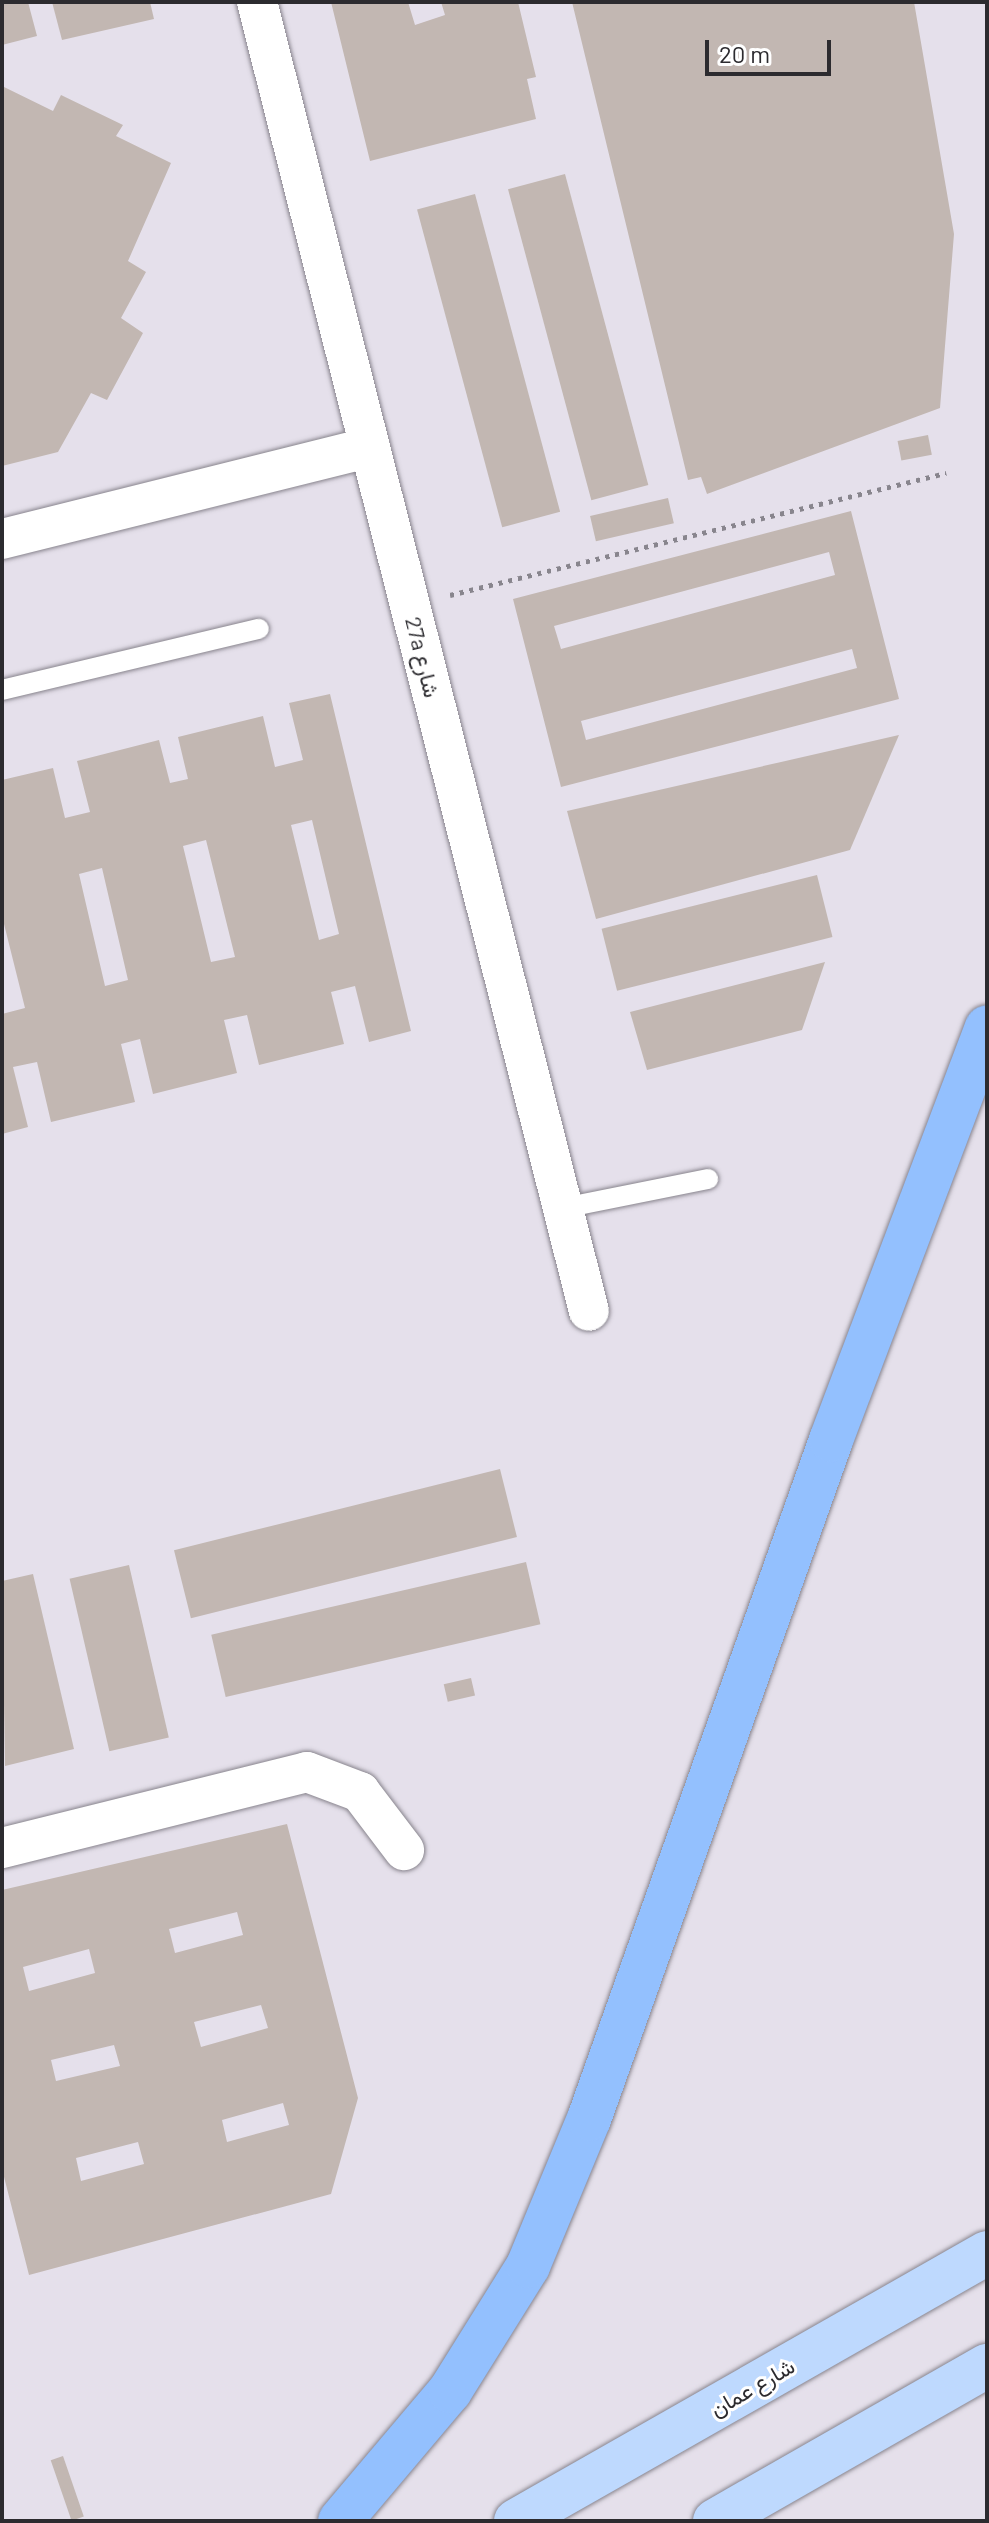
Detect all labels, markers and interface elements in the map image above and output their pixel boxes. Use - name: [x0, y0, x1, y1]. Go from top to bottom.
- scale bar: [709, 24, 835, 74]
- text: 20 m: [719, 39, 770, 68]
- street label: 27a شارع: [400, 614, 446, 700]
- street label: شارع عمان: [705, 2352, 799, 2422]

